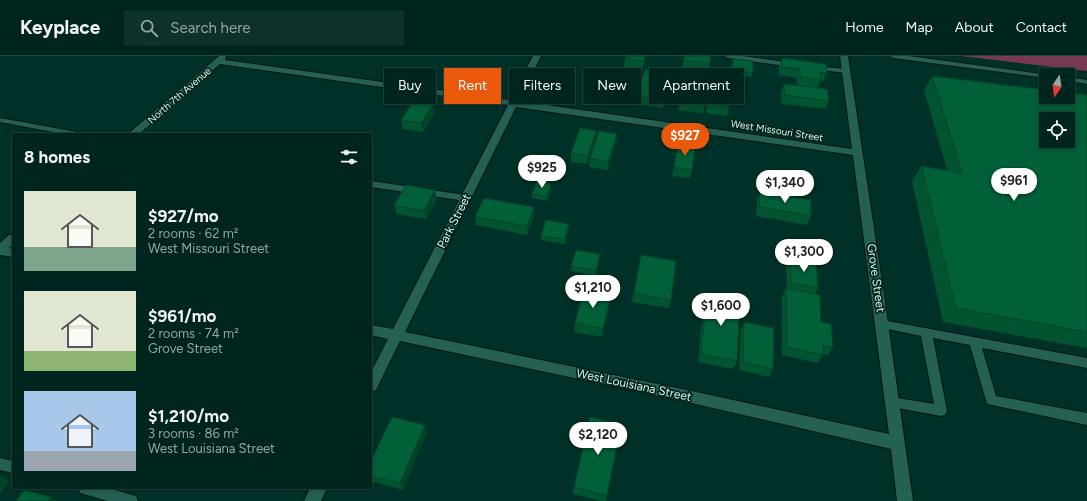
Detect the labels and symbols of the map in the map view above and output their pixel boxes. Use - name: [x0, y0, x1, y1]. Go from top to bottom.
- street label: North 7th Avenue: [145, 64, 214, 126]
- north arrow: [1039, 68, 1075, 104]
- street label: West Missouri Street: [730, 117, 824, 144]
- pin: $927: [661, 123, 709, 157]
- pin: $925: [518, 155, 566, 189]
- pin: $961: [990, 168, 1038, 202]
- pin: $1,340: [752, 170, 818, 204]
- street label: Park Street: [434, 191, 474, 251]
- pin: $1,300: [771, 239, 837, 273]
- street label: Grove Street: [864, 243, 888, 314]
- pin: $1,210: [560, 275, 626, 309]
- pin: $1,600: [688, 293, 754, 327]
- street label: West Louisiana Street: [575, 366, 693, 404]
- pin: $2,120: [565, 422, 631, 456]

